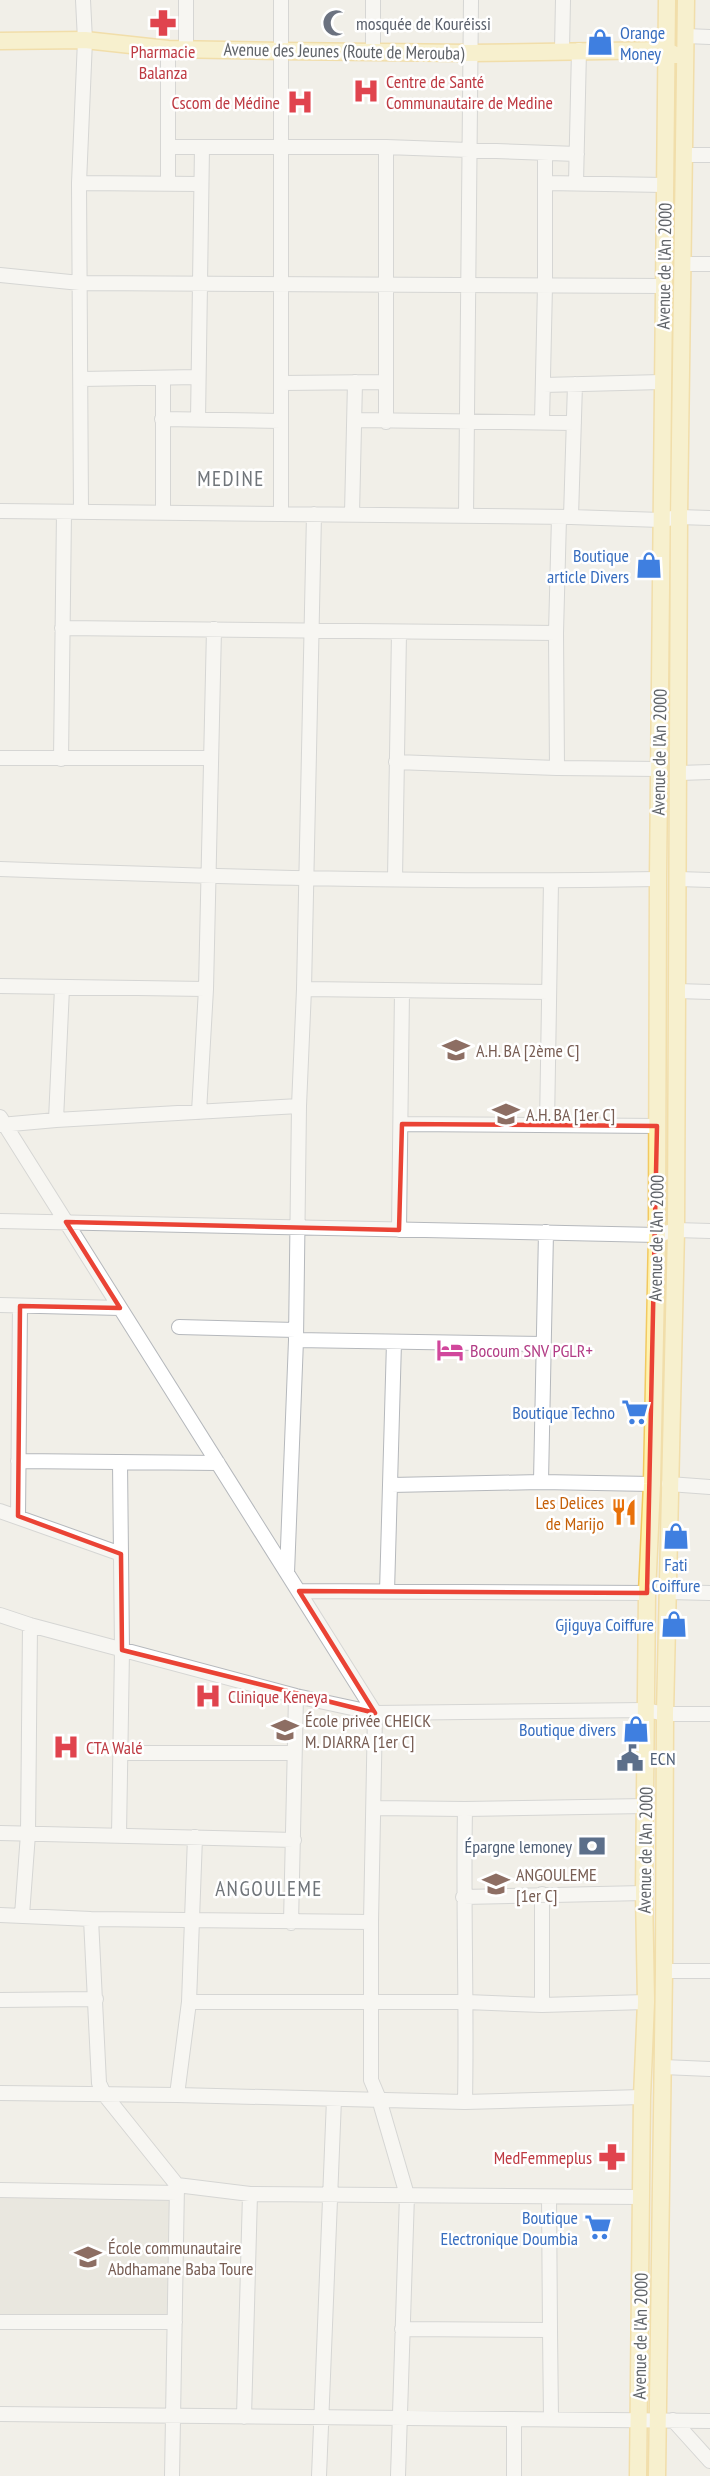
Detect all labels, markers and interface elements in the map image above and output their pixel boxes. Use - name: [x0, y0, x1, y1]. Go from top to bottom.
- pharmacy icon: Pharmacie Balanza: [148, 8, 178, 38]
- mosque icon: mosquée de Kouréissi: [321, 8, 351, 38]
- place label: mosquée de Kouréissi: [356, 12, 491, 35]
- place label: Orange Money: [620, 21, 665, 65]
- shop icon: Orange Money: [585, 27, 615, 57]
- street label: Avenue des Jeunes (Route de Merouba): [223, 37, 465, 65]
- place label: Pharmacie Balanza: [131, 40, 195, 84]
- place label: Centre de Santé Communautaire de Medine: [386, 70, 553, 114]
- hospital icon: Centre de Santé Communautaire de Medine: [351, 76, 381, 106]
- hospital icon: Cscom de Médine: [285, 87, 315, 117]
- place label: Cscom de Médine: [172, 91, 280, 114]
- street label: Avenue de l'An 2000: [651, 202, 677, 330]
- district label: MEDINE: [197, 465, 265, 492]
- place label: Boutique article Divers: [547, 544, 629, 588]
- shop icon: Boutique article Divers: [634, 550, 664, 580]
- street label: Avenue de l'An 2000: [646, 688, 672, 816]
- school or university icon: A.H. BA [2ème C]: [441, 1035, 471, 1065]
- place label: A.H. BA [2ème C]: [476, 1039, 579, 1062]
- school or university icon: A.H. BA [1er C]: [491, 1099, 521, 1129]
- place label: A.H. BA [1er C]: [526, 1103, 615, 1126]
- street label: Avenue de l'An 2000: [643, 1174, 669, 1302]
- hotel icon: Bocoum SNV PGLR+: [435, 1335, 465, 1365]
- place label: Bocoum SNV PGLR+: [470, 1339, 593, 1362]
- supermarket icon: Boutique Techno: [620, 1397, 650, 1427]
- place label: Boutique Techno: [512, 1401, 615, 1424]
- place label: Les Delices de Marijo: [535, 1491, 604, 1535]
- restaurant icon: Les Delices de Marijo: [609, 1497, 639, 1527]
- shop icon: Fati Coiffure: [661, 1521, 691, 1551]
- place label: Fati Coiffure: [652, 1553, 700, 1597]
- shop icon: Gjiguya Coiffure: [659, 1609, 689, 1639]
- place label: Gjiguya Coiffure: [555, 1613, 654, 1636]
- hospital icon: Clinique Keneya: [193, 1681, 223, 1711]
- place label: Clinique Keneya: [228, 1685, 328, 1708]
- place label: École privée CHEICK M. DIARRA [1er C]: [305, 1709, 431, 1753]
- shop icon: Boutique divers: [621, 1714, 651, 1744]
- school or university icon: École privée CHEICK M. DIARRA [1er C]: [270, 1715, 300, 1745]
- place label: Boutique divers: [519, 1718, 616, 1741]
- hospital icon: CTA Walé: [51, 1732, 81, 1762]
- place label: CTA Walé: [86, 1736, 143, 1759]
- public building icon: ECN: [615, 1743, 645, 1773]
- place label: ECN: [650, 1747, 676, 1770]
- street label: Avenue de l'An 2000: [632, 1786, 658, 1914]
- bank icon: Épargne lemoney: [577, 1831, 607, 1861]
- place label: Épargne lemoney: [464, 1835, 572, 1858]
- place label: ANGOULEME [1er C]: [516, 1863, 597, 1907]
- school or university icon: ANGOULEME [1er C]: [481, 1869, 511, 1899]
- district label: ANGOULEME: [215, 1875, 323, 1902]
- pharmacy icon: MedFemmeplus: [597, 2142, 627, 2172]
- place label: MedFemmeplus: [494, 2146, 592, 2169]
- place label: Boutique Electronique Doumbia: [440, 2206, 578, 2250]
- supermarket icon: Boutique Electronique Doumbia: [583, 2212, 613, 2242]
- place label: École communautaire Abdhamane Baba Toure: [108, 2236, 254, 2280]
- school or university icon: École communautaire Abdhamane Baba Toure: [73, 2242, 103, 2272]
- street label: Avenue de l'An 2000: [627, 2272, 653, 2400]

